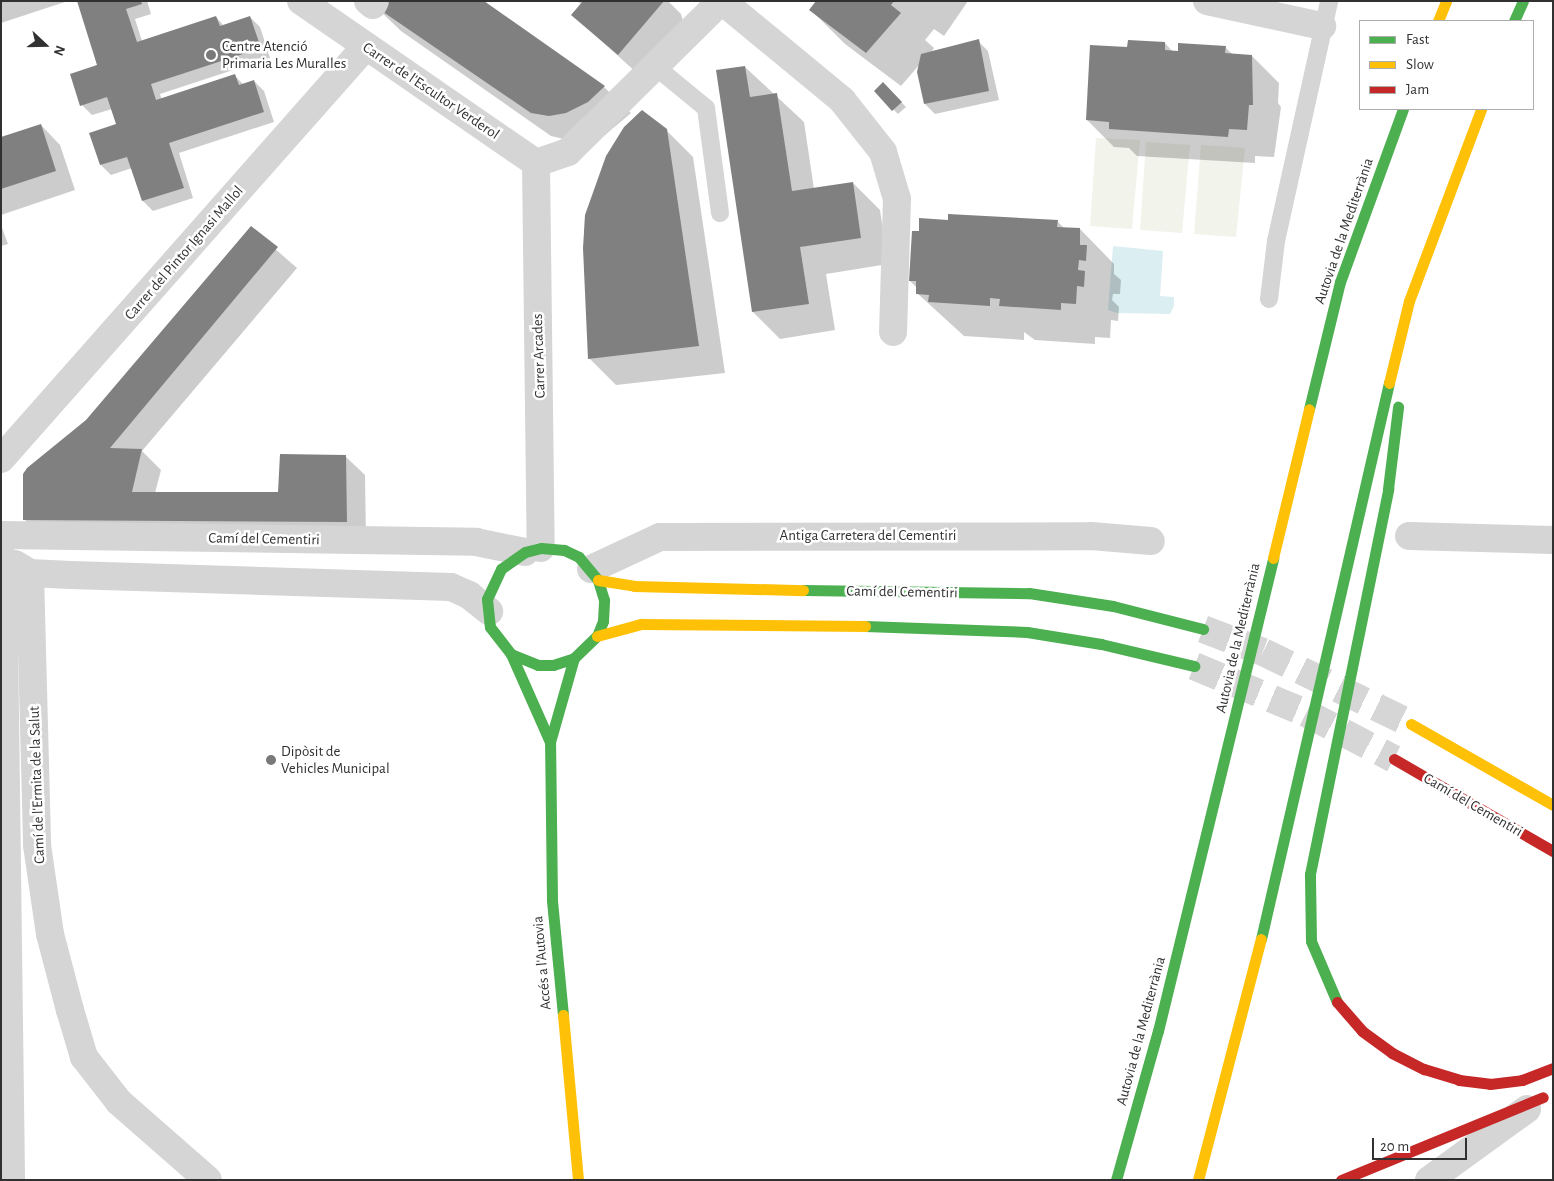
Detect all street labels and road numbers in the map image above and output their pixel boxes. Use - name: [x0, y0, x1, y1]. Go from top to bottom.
- street label: Carrer de l'Escultor Verderol: [359, 39, 503, 143]
- street label: Autovia de la Mediterrània: [1311, 156, 1377, 306]
- street label: Carrer del Pintor Ignasi Mallol: [121, 182, 247, 324]
- street label: Carrer Arcades: [529, 313, 549, 399]
- street label: Antiga Carretera del Cementiri: [780, 527, 956, 545]
- street label: Camí del Cementiri: [208, 529, 320, 549]
- street label: Autovia de la Mediterrània: [1212, 561, 1264, 715]
- street label: Camí del Cementiri: [846, 582, 958, 602]
- street label: Camí de l'Ermita de la Salut: [25, 706, 49, 864]
- street label: Camí del Cementiri: [1420, 769, 1526, 841]
- street label: Accés a l'Autovia: [529, 915, 555, 1011]
- street label: Autovia de la Mediterrània: [1112, 955, 1170, 1107]

